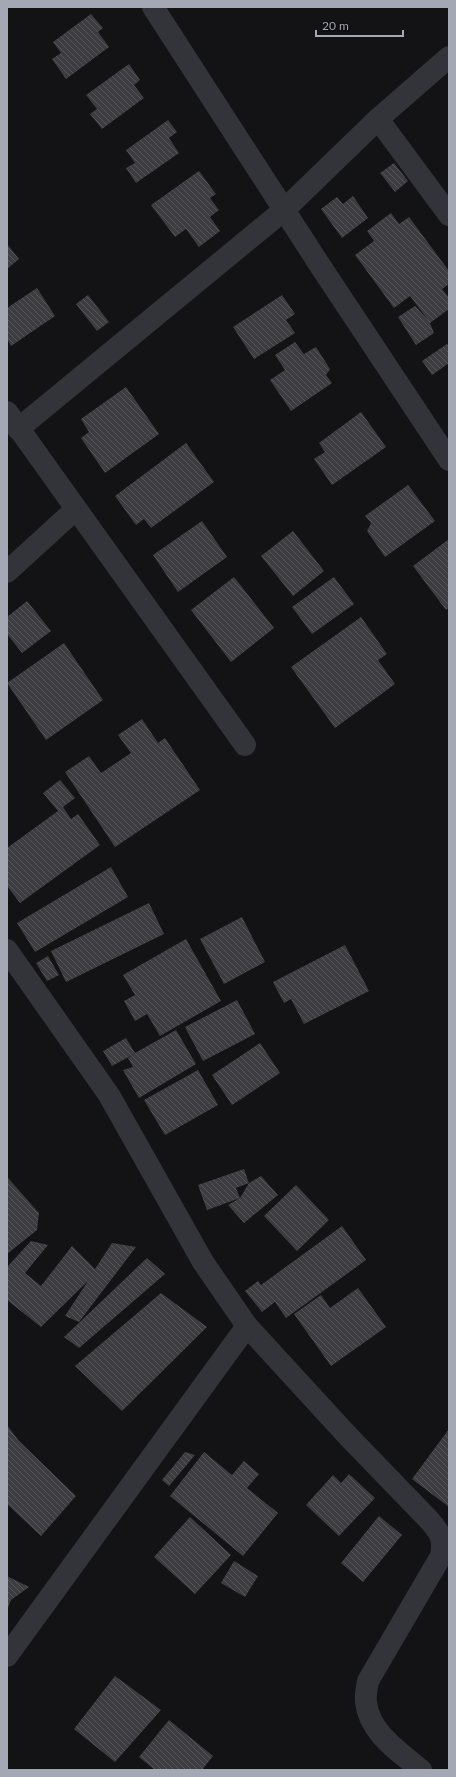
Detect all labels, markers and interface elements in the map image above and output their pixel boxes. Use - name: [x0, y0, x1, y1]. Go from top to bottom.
- scale bar: [316, 12, 403, 38]
- text: 20 m: [322, 18, 349, 33]

